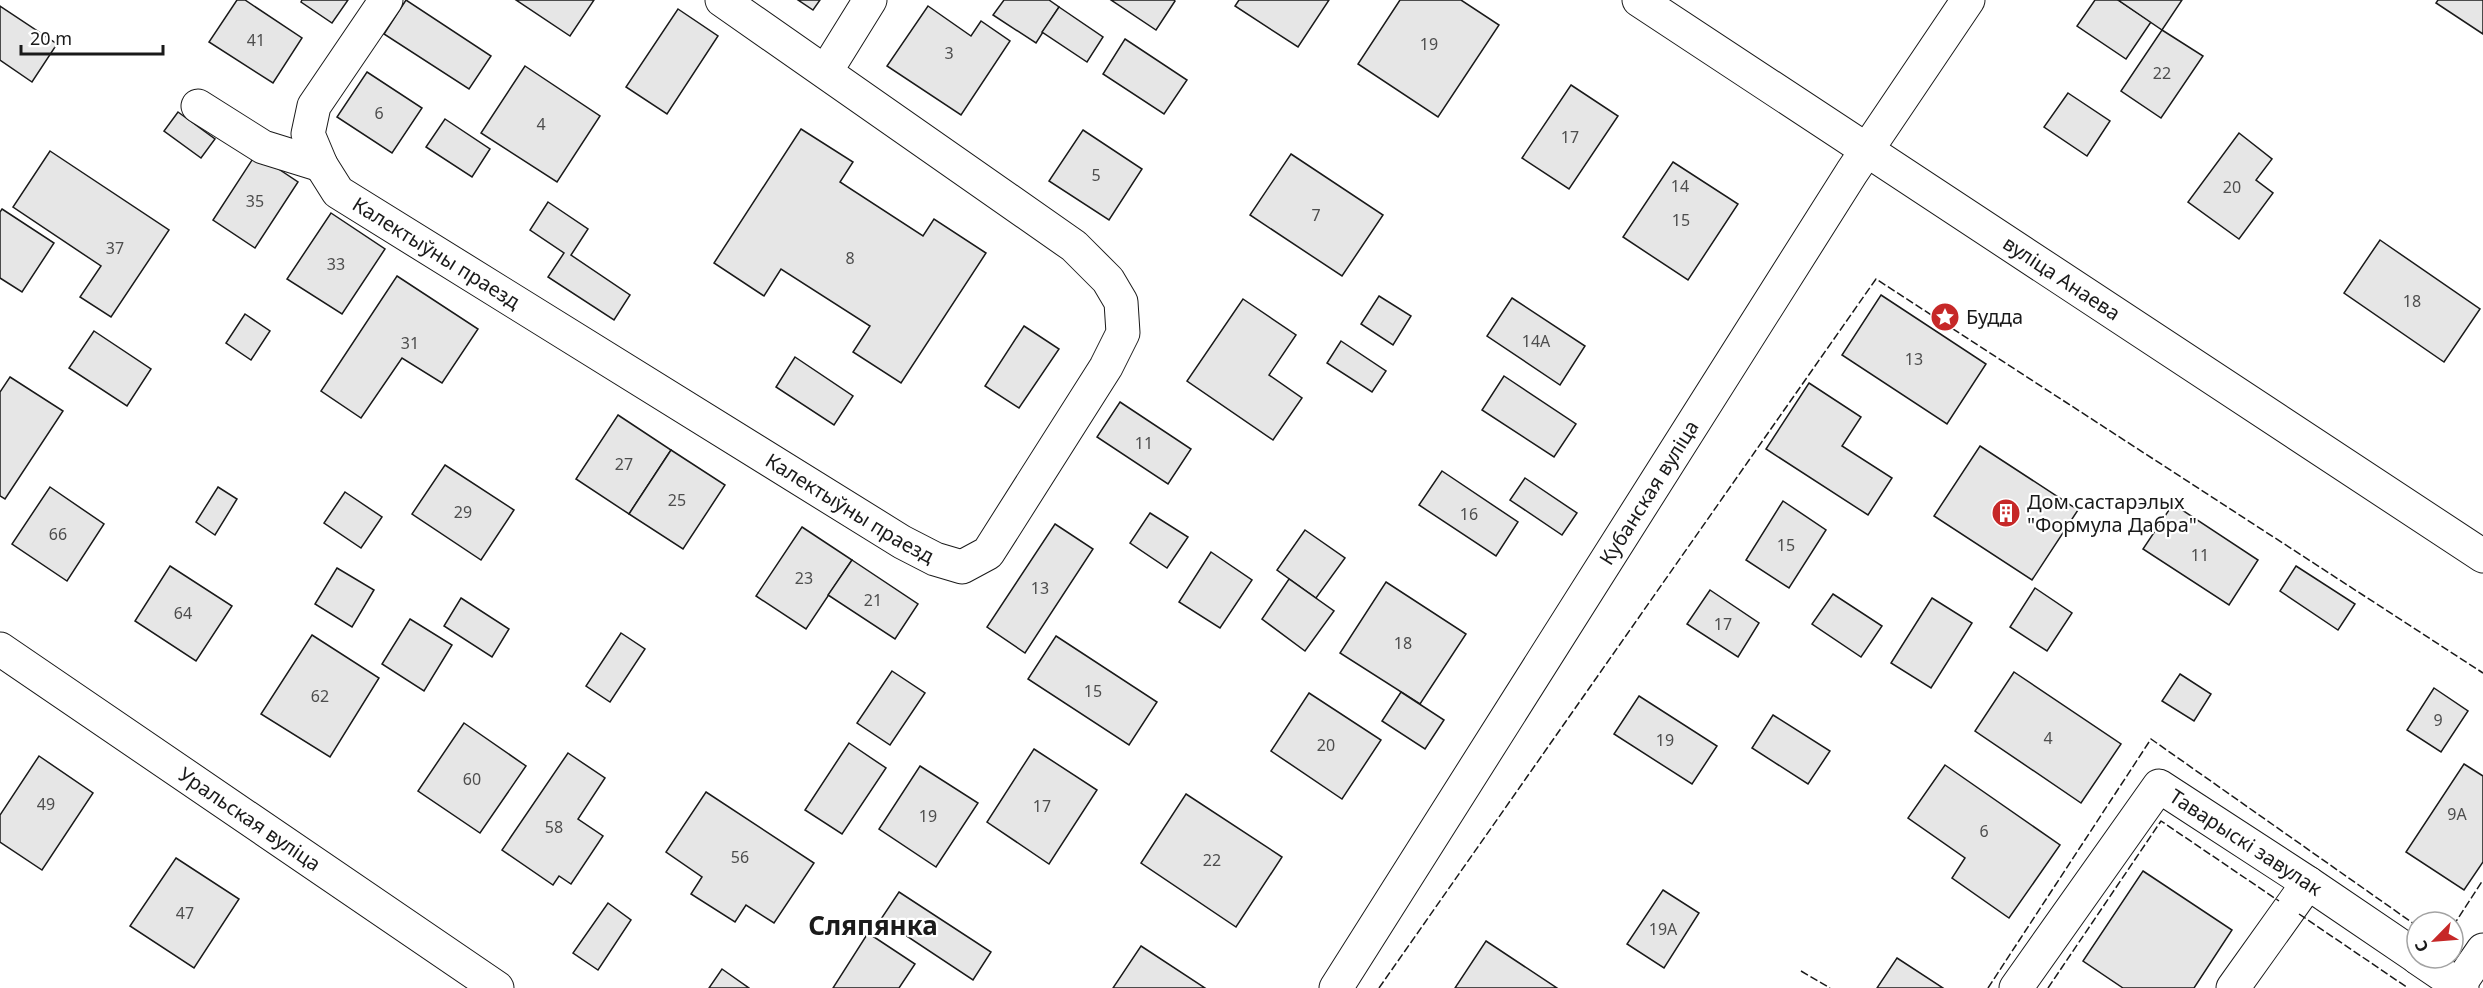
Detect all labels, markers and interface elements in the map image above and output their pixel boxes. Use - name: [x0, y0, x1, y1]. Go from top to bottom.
- scale bar: [21, 18, 164, 56]
- text: 20 m: [30, 26, 72, 50]
- house number: 41: [247, 29, 265, 51]
- house number: 19: [1420, 33, 1438, 55]
- house number: 3: [944, 42, 954, 64]
- house number: 22: [2153, 62, 2171, 84]
- house number: 6: [374, 102, 384, 124]
- house number: 4: [536, 113, 546, 135]
- house number: 17: [1561, 126, 1579, 148]
- house number: 5: [1091, 164, 1101, 186]
- house number: 14: [1671, 175, 1689, 197]
- house number: 20: [2223, 176, 2241, 198]
- house number: 35: [246, 190, 264, 212]
- street label: Калектыўны праезд: [348, 190, 526, 315]
- house number: 7: [1311, 204, 1321, 226]
- house number: 15: [1672, 209, 1690, 231]
- street label: вуліца Анаева: [1998, 229, 2126, 326]
- house number: 37: [106, 237, 124, 259]
- house number: 8: [845, 247, 855, 269]
- house number: 33: [327, 253, 345, 275]
- house number: 18: [2403, 290, 2421, 312]
- place icon: Будда: [1929, 301, 1961, 333]
- place label: Будда: [1966, 303, 2023, 330]
- house number: 14А: [1522, 330, 1551, 352]
- house number: 31: [401, 332, 419, 354]
- house number: 13: [1905, 348, 1923, 370]
- street label: Кубанская вуліца: [1593, 415, 1705, 570]
- house number: 11: [1135, 432, 1153, 454]
- street label: Калектыўны праезд: [761, 447, 939, 569]
- house number: 27: [615, 453, 633, 475]
- place label: Дом састарэлых "Формула Дабра": [2027, 488, 2197, 538]
- house number: 25: [668, 489, 686, 511]
- building icon: Дом састарэлых "Формула Дабра": [1990, 497, 2022, 529]
- house number: 29: [454, 501, 472, 523]
- house number: 16: [1460, 503, 1478, 525]
- house number: 66: [49, 523, 67, 545]
- house number: 15: [1777, 534, 1795, 556]
- house number: 11: [2191, 544, 2209, 566]
- house number: 23: [795, 567, 813, 589]
- house number: 13: [1031, 577, 1049, 599]
- house number: 21: [864, 589, 882, 611]
- house number: 64: [174, 602, 192, 624]
- house number: 17: [1714, 613, 1732, 635]
- house number: 18: [1394, 632, 1412, 654]
- house number: 15: [1084, 680, 1102, 702]
- house number: 62: [311, 685, 329, 707]
- house number: 9: [2433, 709, 2443, 731]
- house number: 4: [2043, 727, 2053, 749]
- house number: 19: [1656, 729, 1674, 751]
- house number: 20: [1317, 734, 1335, 756]
- street label: Уральская вуліца: [173, 761, 326, 877]
- house number: 60: [463, 768, 481, 790]
- street label: Таварыскі завулак: [2165, 783, 2328, 902]
- house number: 49: [37, 793, 55, 815]
- house number: 17: [1033, 795, 1051, 817]
- house number: 9А: [2447, 803, 2467, 825]
- house number: 19: [919, 805, 937, 827]
- house number: 58: [545, 816, 563, 838]
- house number: 6: [1979, 820, 1989, 842]
- house number: 56: [731, 846, 749, 868]
- house number: 22: [1203, 849, 1221, 871]
- house number: 47: [176, 902, 194, 924]
- district label: Сляпянка: [808, 907, 938, 943]
- north arrow: [2405, 910, 2465, 970]
- house number: 19А: [1649, 918, 1678, 940]
- text: С: [2409, 937, 2434, 956]

